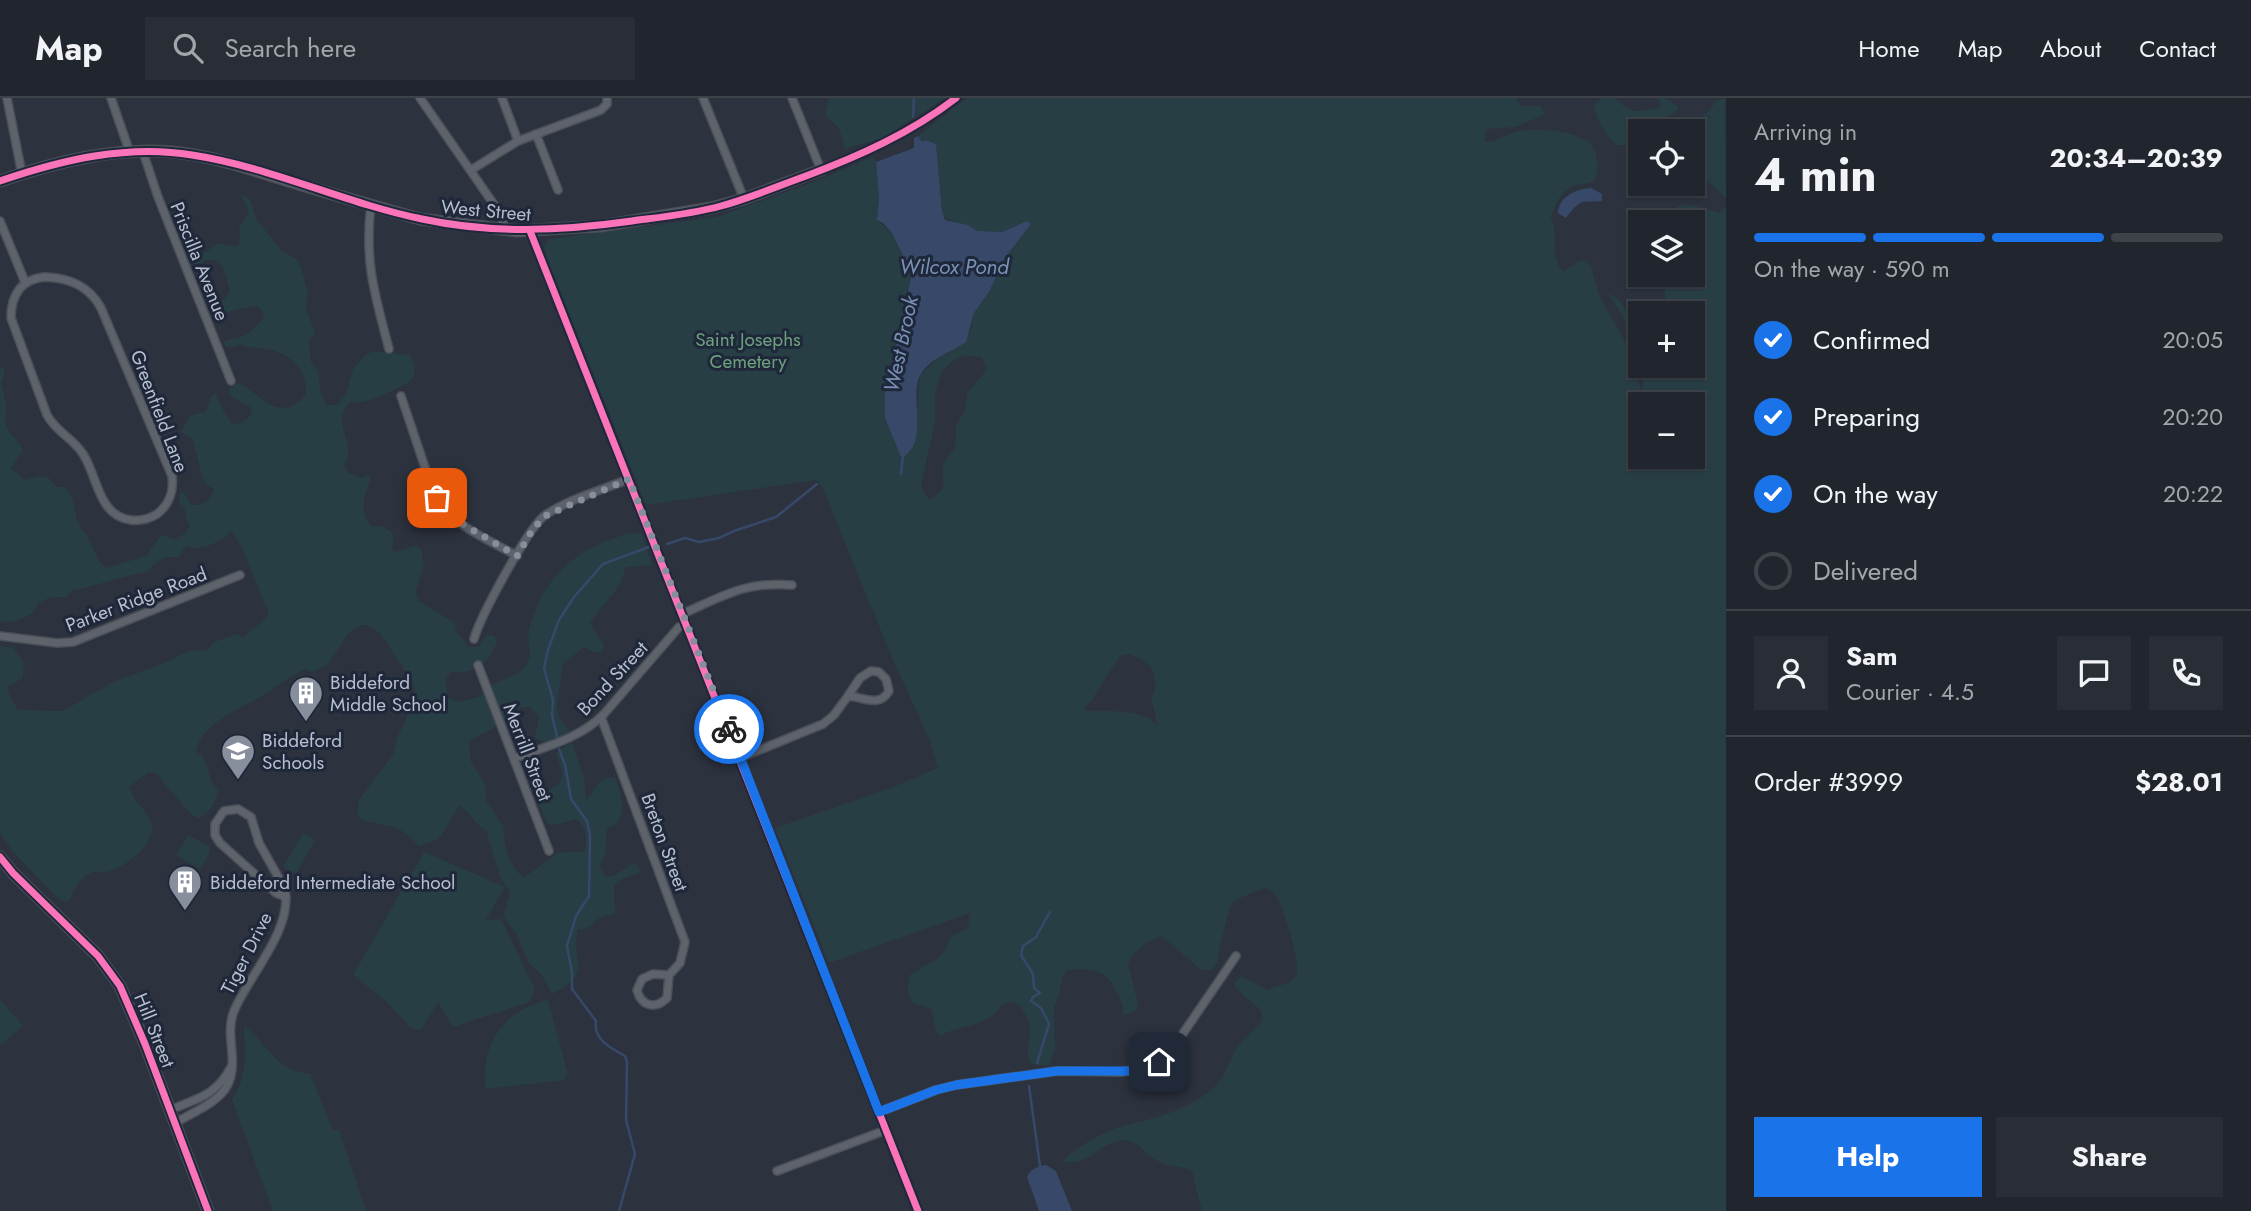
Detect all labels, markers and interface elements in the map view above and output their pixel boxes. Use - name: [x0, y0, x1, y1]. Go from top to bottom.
- search box: [145, 17, 635, 80]
- text: Map: [35, 25, 103, 72]
- icon: search: [169, 29, 207, 67]
- text: Search here: [225, 29, 356, 67]
- text: Home: [1858, 31, 1920, 66]
- text: Map: [1958, 31, 2002, 66]
- text: About: [2040, 31, 2101, 66]
- text: Contact: [2139, 31, 2216, 66]
- text: Arriving in: [1754, 115, 1857, 149]
- map controls: [1628, 119, 1705, 469]
- button: locate: [1628, 119, 1705, 196]
- text: 20:34–20:39: [2050, 139, 2223, 177]
- text: 4 min: [1754, 142, 1877, 208]
- street label: West Street: [440, 193, 533, 228]
- street label: Priscilla Avenue: [163, 198, 236, 325]
- button: layers: [1628, 210, 1705, 287]
- water label: Wilcox Pond: [899, 252, 1010, 282]
- text: On the way · 590 m: [1754, 252, 1950, 286]
- water label: West Brook: [876, 292, 926, 395]
- button: +: [1628, 301, 1705, 378]
- icon: check: [1754, 321, 1792, 359]
- text: Confirmed: [1813, 321, 1930, 359]
- text: 20:05: [2162, 323, 2223, 357]
- park label: Saint Josephs Cemetery: [695, 326, 801, 375]
- street label: Greenfield Lane: [124, 346, 195, 476]
- button: −: [1628, 392, 1705, 469]
- icon: check: [1754, 398, 1792, 436]
- text: Preparing: [1813, 398, 1920, 436]
- text: 20:20: [2162, 400, 2223, 434]
- pin: [407, 468, 467, 528]
- icon: check: [1754, 475, 1792, 513]
- text: On the way: [1813, 475, 1938, 513]
- text: 20:22: [2163, 477, 2223, 511]
- icon: bag: [418, 479, 456, 517]
- text: Delivered: [1813, 552, 1918, 590]
- street label: Parker Ridge Road: [62, 560, 211, 639]
- street label: Bond Street: [571, 635, 654, 721]
- button: person: [1754, 636, 1828, 710]
- button: chat: [2057, 636, 2131, 710]
- button: phone: [2149, 636, 2223, 710]
- text: Sam: [1846, 637, 1898, 675]
- place label: Biddeford Middle School: [330, 669, 446, 718]
- building icon: Biddeford Middle School: [287, 674, 325, 723]
- text: Courier · 4.5: [1846, 675, 1974, 709]
- courier: [694, 694, 764, 764]
- street label: Merrill Street: [496, 699, 559, 805]
- icon: bike: [710, 710, 748, 748]
- place label: Biddeford Schools: [262, 727, 342, 776]
- school or university icon: Biddeford Schools: [219, 732, 257, 781]
- text: Order #3999: [1754, 763, 1903, 801]
- text: $28.01: [2135, 763, 2223, 801]
- street label: Breton Street: [634, 789, 695, 895]
- building icon: Biddeford Intermediate School: [166, 863, 204, 912]
- place label: Biddeford Intermediate School: [210, 869, 455, 896]
- street label: Tiger Drive: [214, 907, 279, 999]
- street label: Hill Street: [127, 989, 182, 1072]
- pin: [1129, 1032, 1189, 1092]
- icon: home: [1140, 1043, 1178, 1081]
- button: Help: [1754, 1117, 1982, 1197]
- button: Share: [1996, 1117, 2223, 1197]

